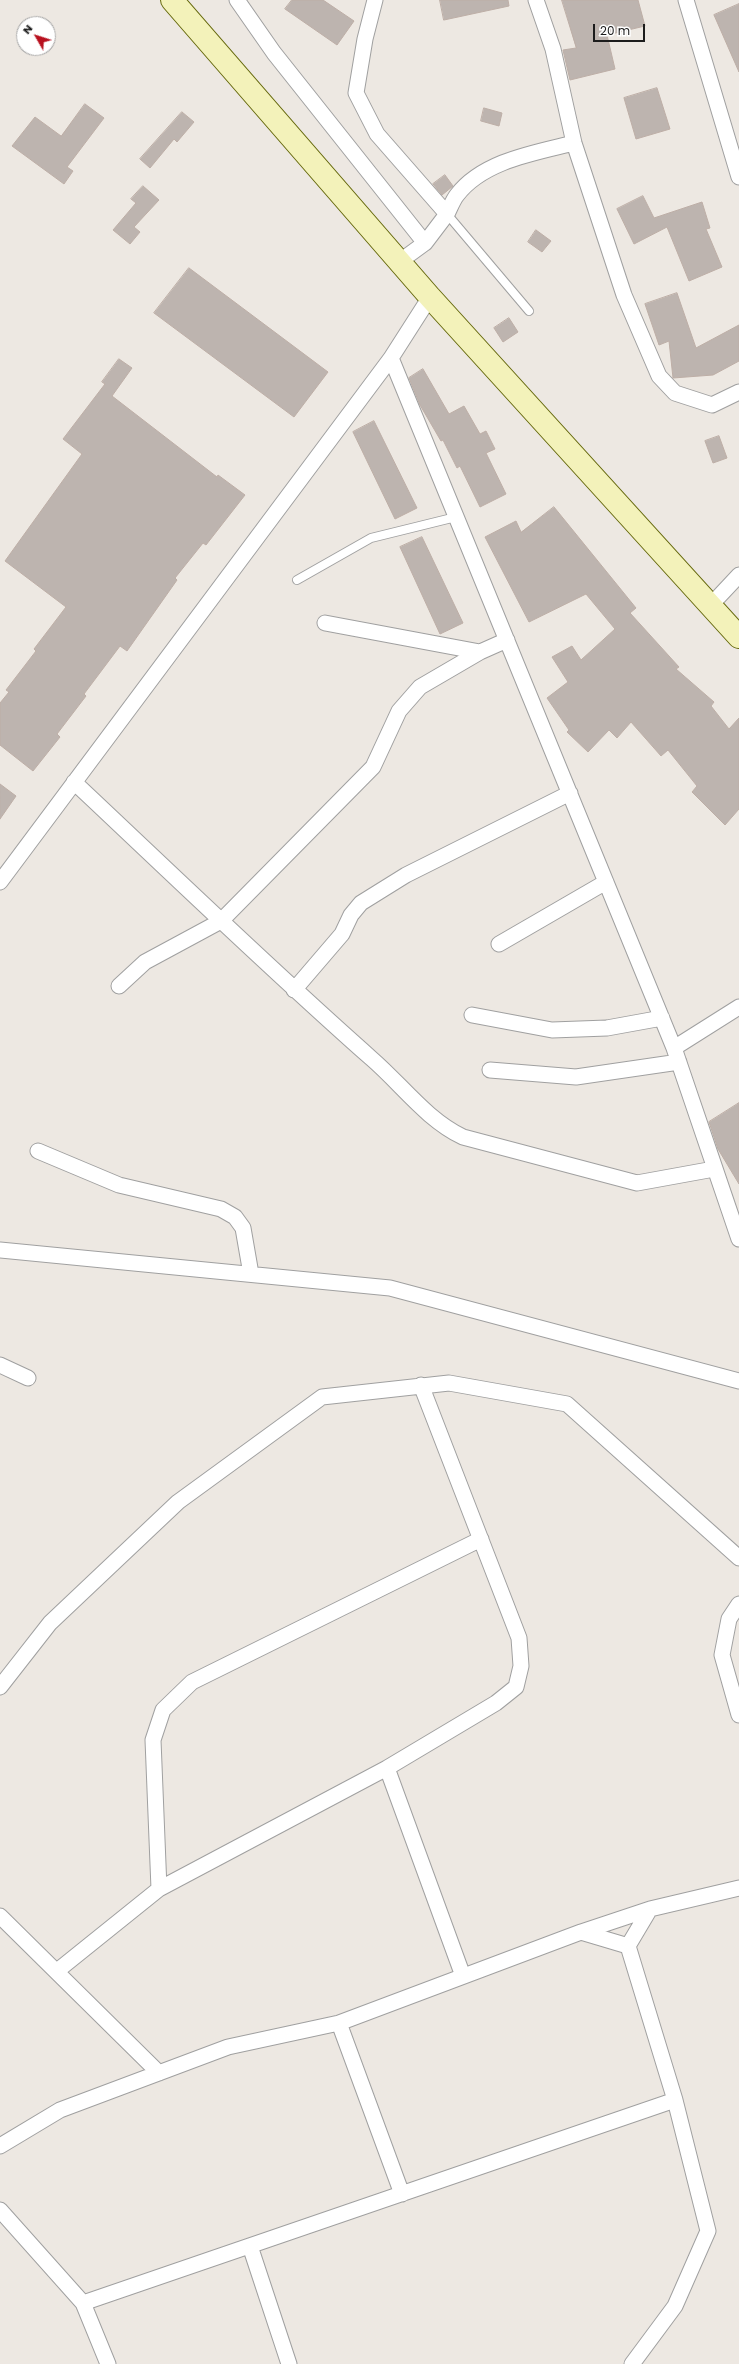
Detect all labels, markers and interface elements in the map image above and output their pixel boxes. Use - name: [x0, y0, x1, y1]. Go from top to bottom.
- north arrow: [16, 16, 56, 56]
- scale bar: [595, 16, 647, 42]
- text: N: [19, 21, 36, 37]
- text: 20 m: [600, 22, 630, 39]

